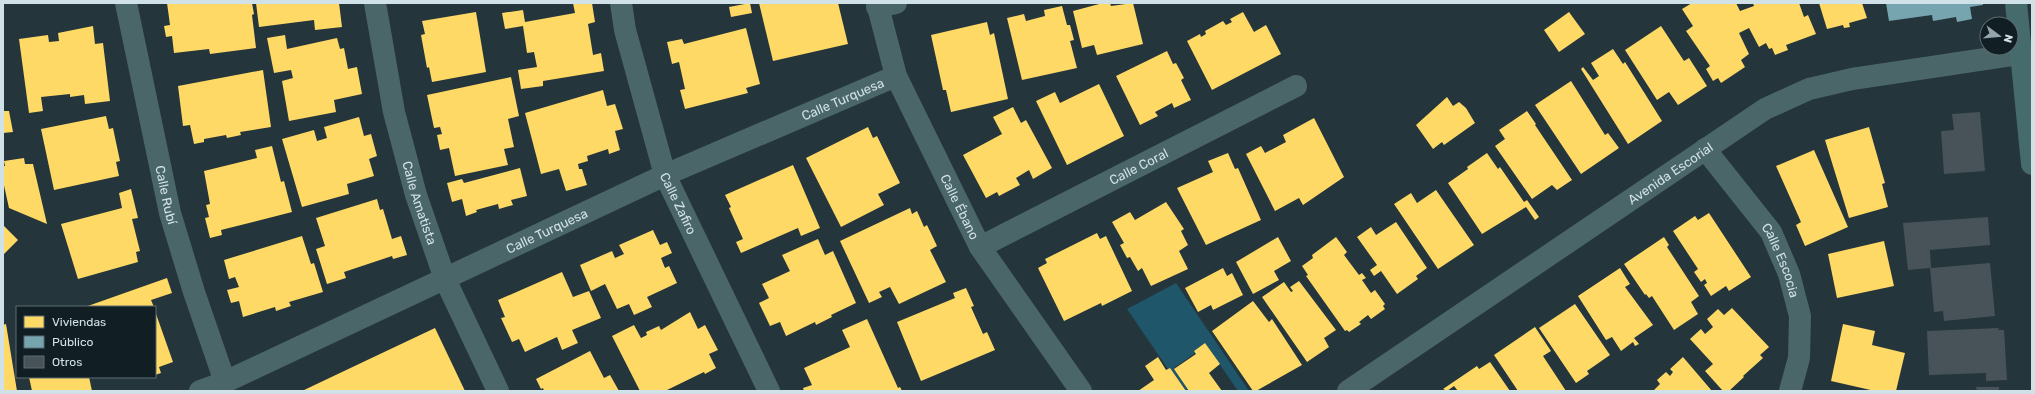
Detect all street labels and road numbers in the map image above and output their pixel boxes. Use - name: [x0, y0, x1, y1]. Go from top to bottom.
- street label: Calle Turquesa: [799, 75, 886, 124]
- street label: Avenida Escorial: [1625, 139, 1716, 208]
- street label: Calle Coral: [1107, 145, 1171, 188]
- street label: Calle Amatista: [399, 159, 440, 247]
- street label: Calle Rubí: [152, 164, 180, 227]
- street label: Calle Zafiro: [657, 170, 699, 237]
- street label: Calle Ébano: [937, 172, 982, 242]
- street label: Calle Turquesa: [504, 206, 590, 257]
- street label: Calle Escocia: [1759, 220, 1802, 299]

